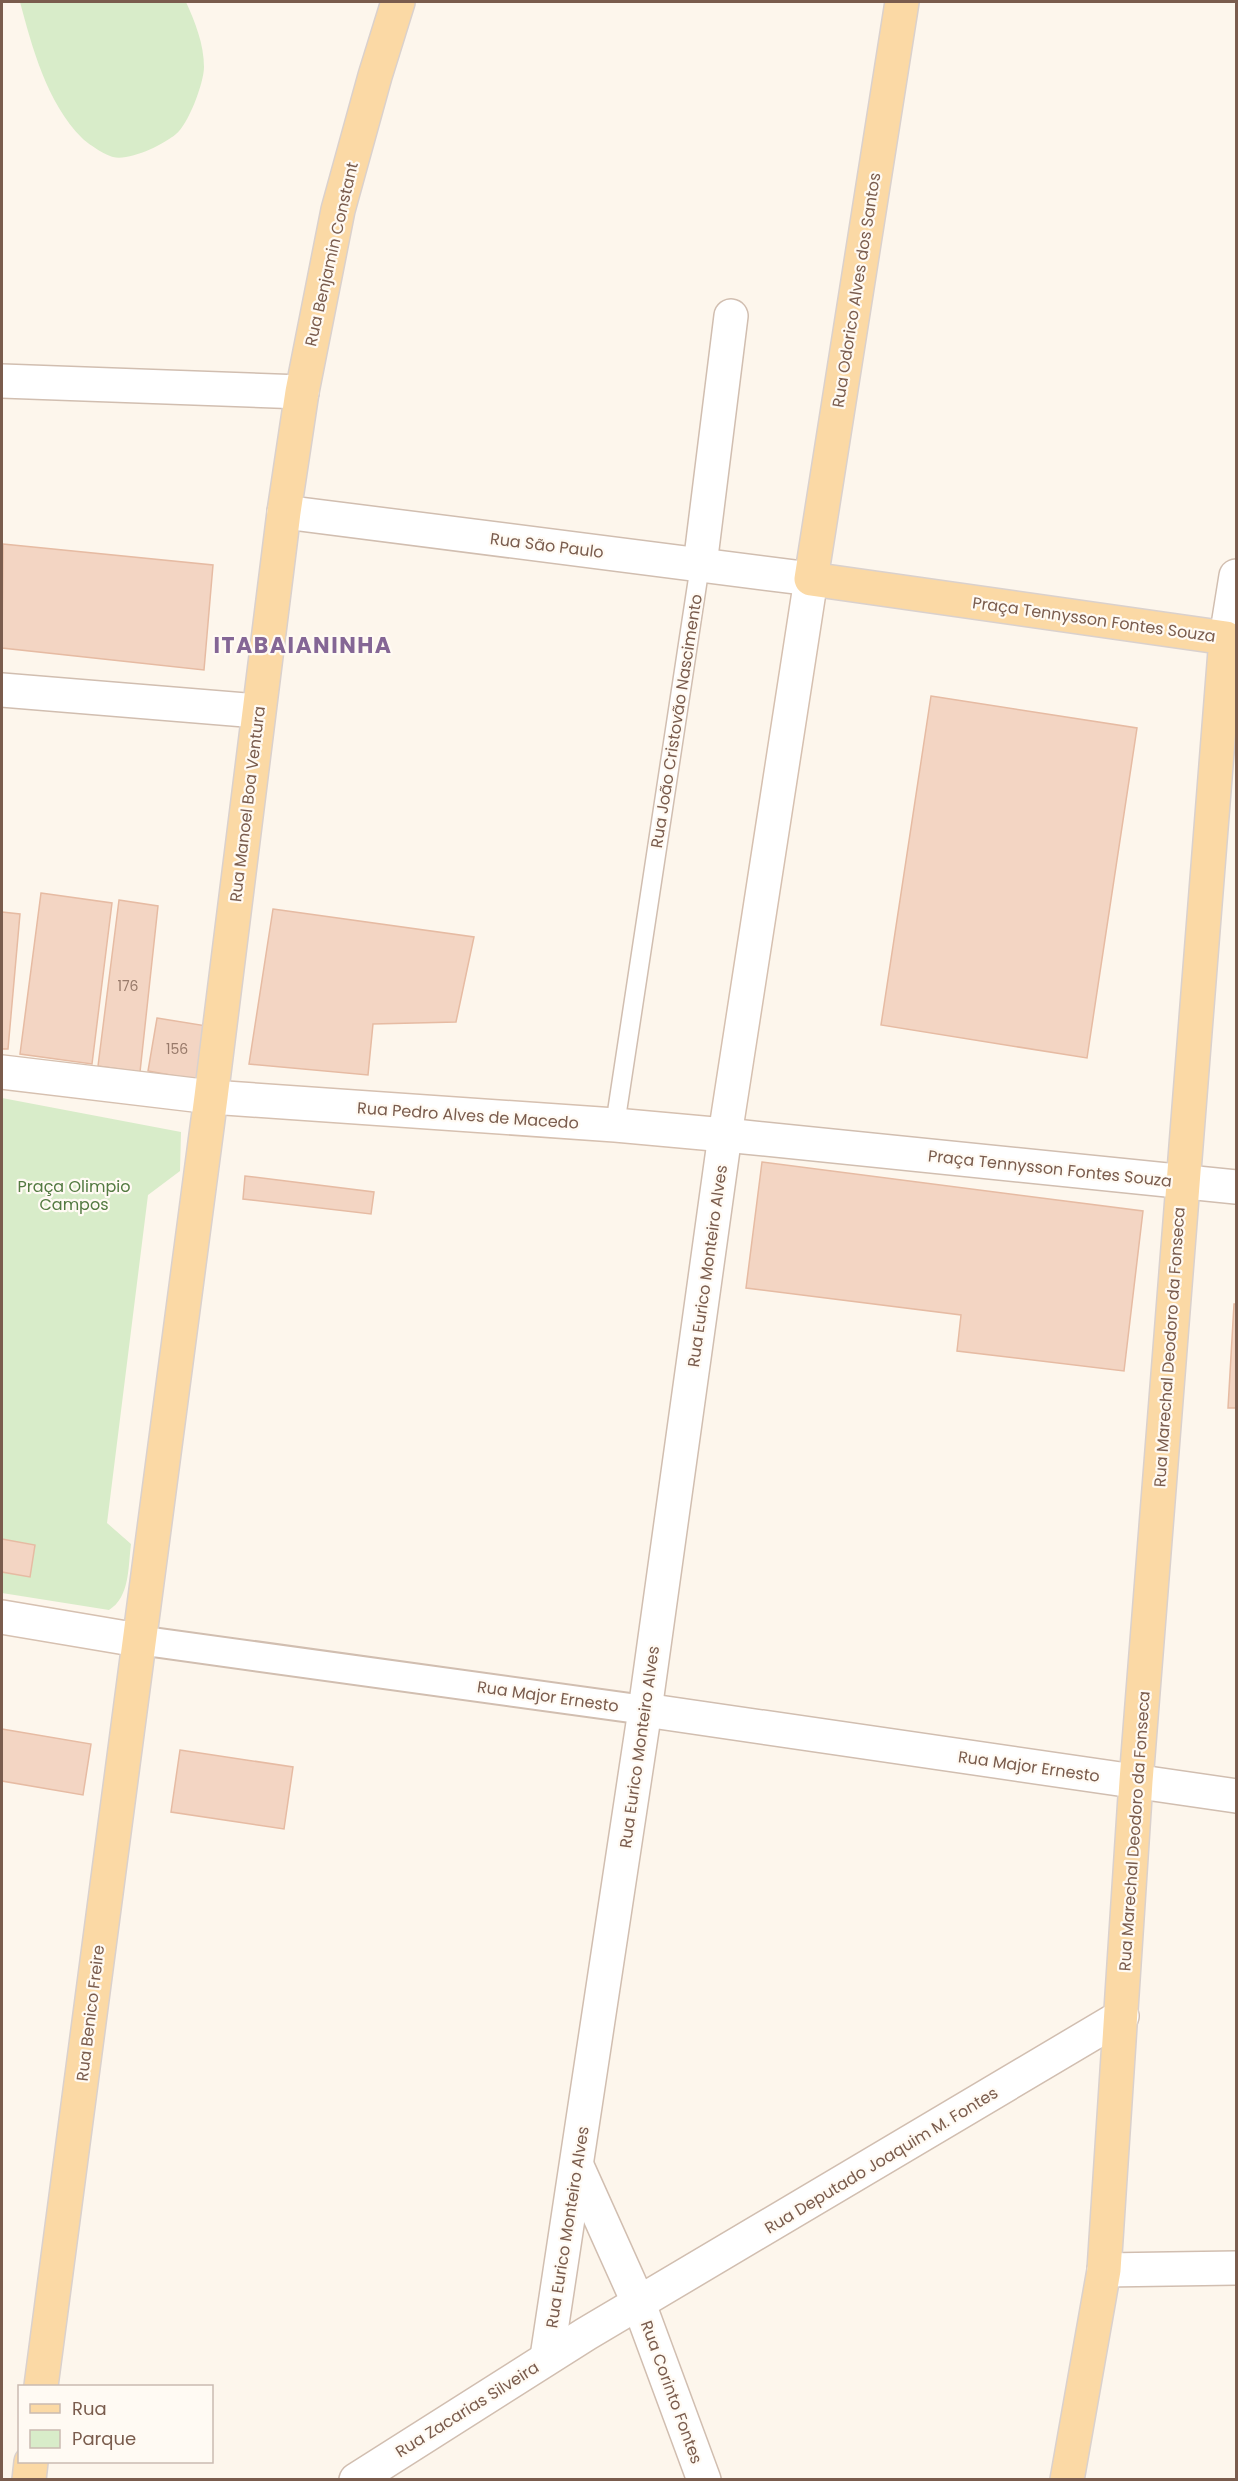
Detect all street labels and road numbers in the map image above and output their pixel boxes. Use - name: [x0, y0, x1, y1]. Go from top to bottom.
- street label: Rua Benjamin Constant: [299, 159, 364, 349]
- street label: Rua Odorico Alves dos Santos: [827, 171, 886, 409]
- street label: Rua São Paulo: [489, 527, 605, 564]
- street label: Praça Tennysson Fontes Souza: [971, 591, 1217, 648]
- street label: Rua João Cristovão Nascimento: [645, 592, 708, 850]
- street label: Rua Manoel Boa Ventura: [224, 705, 271, 903]
- street label: Rua Pedro Alves de Macedo: [356, 1096, 580, 1135]
- street label: Praça Tennysson Fontes Souza: [927, 1144, 1173, 1193]
- street label: Rua Eurico Monteiro Alves: [682, 1163, 733, 1369]
- street label: Rua Marechal Deodoro da Fonseca: [1148, 1206, 1191, 1488]
- street label: Rua Eurico Monteiro Alves: [614, 1644, 665, 1850]
- street label: Rua Major Ernesto: [476, 1675, 620, 1718]
- street label: Rua Marechal Deodoro da Fonseca: [1113, 1690, 1156, 1972]
- street label: Rua Major Ernesto: [957, 1745, 1101, 1788]
- street label: Rua Benico Freire: [71, 1944, 110, 2082]
- street label: Rua Deputado Joaquim M. Fontes: [760, 2081, 1002, 2239]
- street label: Rua Eurico Monteiro Alves: [540, 2125, 595, 2330]
- street label: Rua Corinto Fontes: [635, 2317, 708, 2467]
- street label: Rua Zacarias Silveira: [391, 2356, 543, 2463]

